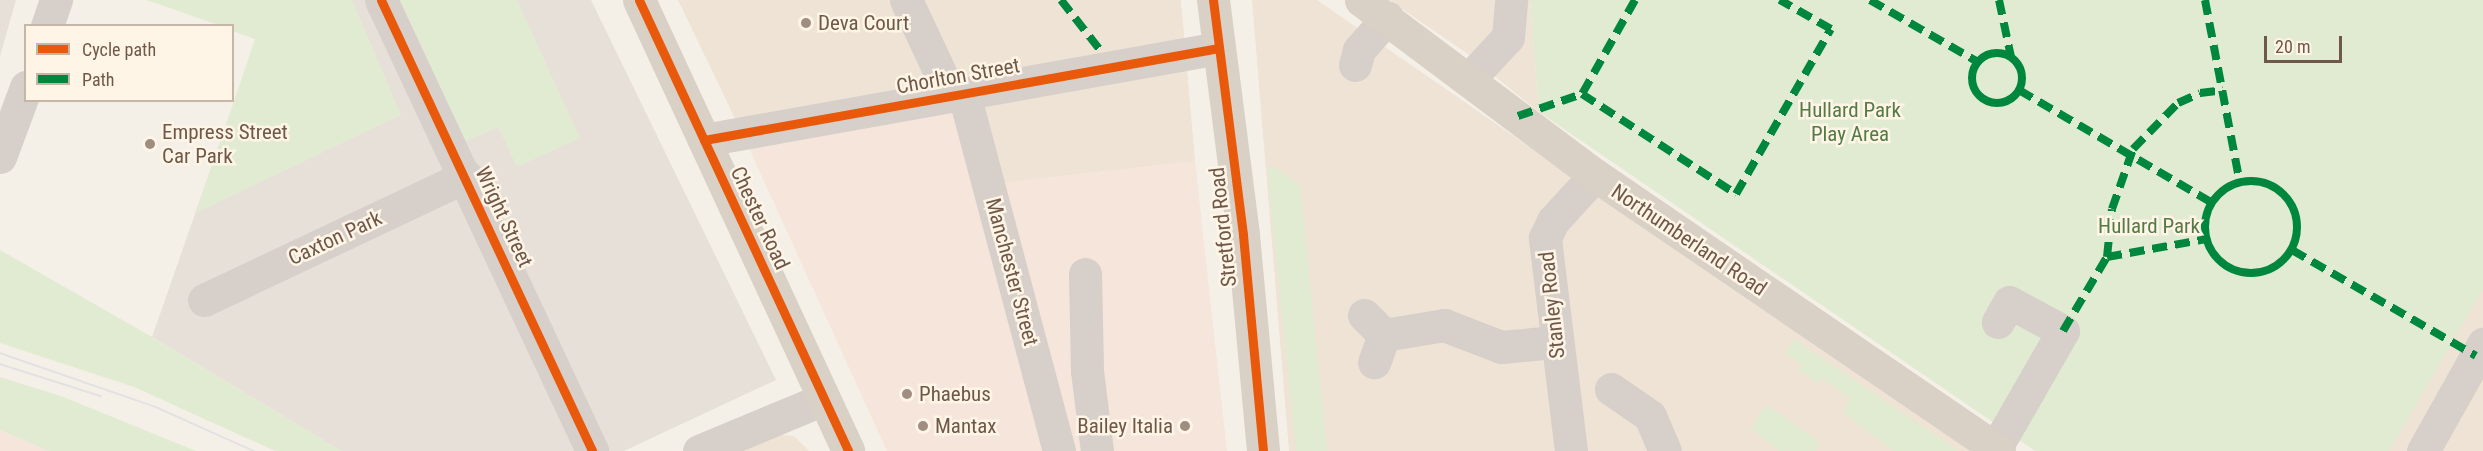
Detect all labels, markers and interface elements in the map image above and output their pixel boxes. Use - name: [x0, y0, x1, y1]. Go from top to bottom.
- place label: Deva Court: [818, 10, 909, 36]
- marker: Deva Court: [799, 16, 813, 30]
- legend: [24, 24, 234, 102]
- scale bar: [2267, 24, 2345, 62]
- text: 20 m: [2275, 36, 2310, 57]
- text: Cycle path: [82, 39, 156, 60]
- street label: Chorlton Street: [894, 53, 1022, 99]
- text: Path: [82, 69, 115, 90]
- park label: Hullard Park Play Area: [1799, 97, 1901, 147]
- place label: Empress Street Car Park: [162, 119, 288, 169]
- marker: Empress Street Car Park: [143, 137, 157, 151]
- street label: Chester Road: [725, 162, 795, 274]
- street label: Wright Street: [470, 163, 538, 271]
- street label: Stretford Road: [1204, 166, 1242, 288]
- street label: Northumberland Road: [1607, 179, 1771, 301]
- street label: Manchester Street: [980, 195, 1044, 349]
- street label: Caxton Park: [284, 205, 386, 271]
- park label: Hullard Park: [2098, 213, 2200, 239]
- street label: Stanley Road: [1534, 250, 1570, 360]
- place label: Phaebus: [919, 381, 991, 407]
- marker: Phaebus: [900, 387, 914, 401]
- place label: Mantax: [935, 413, 997, 439]
- place label: Bailey Italia: [1077, 413, 1173, 439]
- marker: Mantax: [916, 419, 930, 433]
- marker: Bailey Italia: [1178, 419, 1192, 433]

